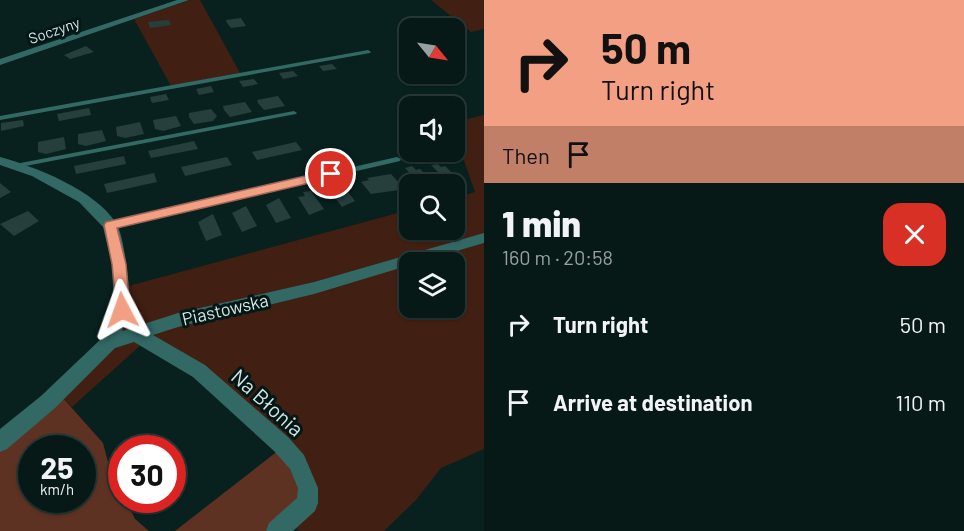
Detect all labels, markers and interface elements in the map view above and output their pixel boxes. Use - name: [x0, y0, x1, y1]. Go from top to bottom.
- street label: Soczyny: [26, 13, 82, 47]
- north arrow: [399, 18, 465, 84]
- map controls: [399, 18, 465, 318]
- text: 50 m: [601, 22, 691, 72]
- icon: right: [502, 24, 580, 102]
- text: Turn right: [601, 73, 715, 105]
- button: sound: [399, 96, 465, 162]
- icon: arrive: [562, 138, 595, 171]
- text: Then: [502, 142, 550, 168]
- pin: [305, 148, 356, 199]
- icon: arrive: [314, 157, 347, 190]
- button: search: [399, 174, 465, 240]
- text: 1 min: [502, 201, 581, 244]
- button: close: [883, 203, 946, 266]
- text: 160 m · 20:58: [502, 245, 613, 269]
- button: layers: [399, 252, 465, 318]
- position arrow: [90, 278, 154, 342]
- street label: Piastowska: [180, 288, 270, 330]
- icon: right: [502, 308, 535, 341]
- text: Turn right: [553, 311, 648, 337]
- text: 50 m: [900, 311, 946, 337]
- street label: Na Błonia: [227, 363, 309, 441]
- icon: arrive: [502, 386, 535, 419]
- text: Arrive at destination: [553, 389, 752, 415]
- text: 110 m: [896, 389, 946, 415]
- speed limit sign: 30: [108, 435, 186, 513]
- text: 25: [41, 449, 73, 485]
- text: km/h: [40, 480, 74, 498]

